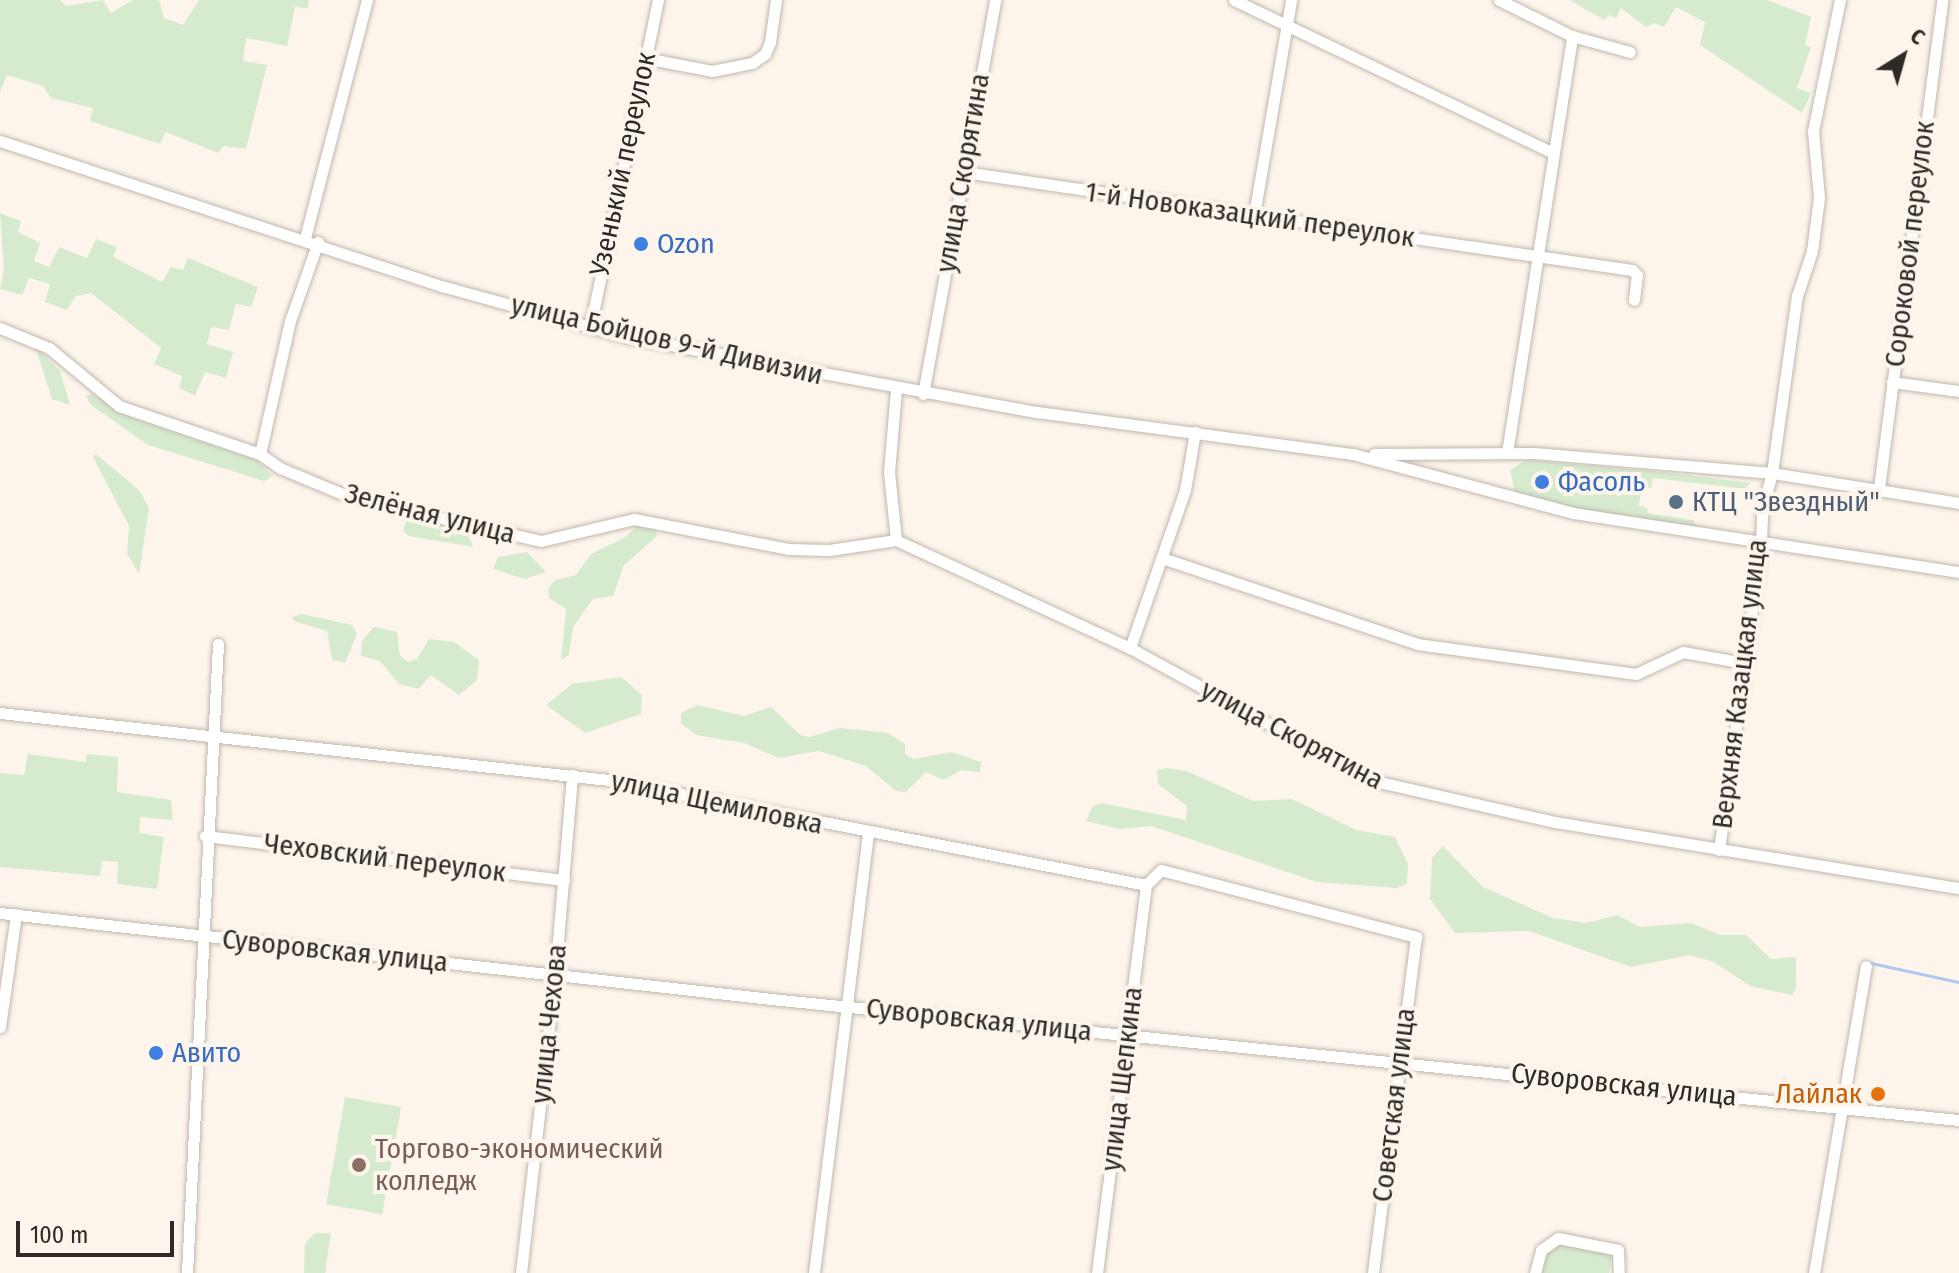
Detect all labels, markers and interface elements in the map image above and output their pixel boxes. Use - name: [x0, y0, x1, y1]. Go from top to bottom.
- north arrow: [1863, 16, 1943, 96]
- text: С: [1905, 22, 1930, 51]
- street label: Узенький переулок: [583, 49, 663, 279]
- street label: улица Скорятина: [929, 71, 997, 275]
- street label: Сороковой переулок: [1878, 119, 1942, 369]
- street label: 1-й Новоказацкий переулок: [1083, 175, 1417, 255]
- place label: Ozon: [657, 227, 715, 261]
- marker: Ozon: [632, 235, 650, 253]
- street label: улица Бойцов 9-й Дивизии: [508, 288, 826, 392]
- place label: Фасоль: [1558, 465, 1645, 499]
- marker: Фасоль: [1533, 473, 1551, 491]
- street label: Зелёная улица: [341, 477, 519, 551]
- place label: КТЦ "Звездный": [1692, 485, 1880, 519]
- marker: КТЦ "Звездный": [1667, 493, 1685, 511]
- street label: Верхняя Казацкая улица: [1706, 537, 1774, 831]
- street label: улица Скорятина: [1195, 673, 1389, 797]
- street label: улица Щемиловка: [608, 764, 826, 842]
- street label: Чеховский переулок: [262, 827, 508, 889]
- street label: Суворовская улица: [221, 922, 449, 980]
- street label: улица Чехова: [524, 943, 574, 1105]
- street label: улица Щепкина: [1094, 985, 1150, 1173]
- street label: Суворовская улица: [865, 991, 1093, 1049]
- street label: Советская улица: [1365, 1006, 1423, 1204]
- place label: Авито: [172, 1036, 241, 1070]
- marker: Авито: [147, 1044, 165, 1062]
- street label: Суворовская улица: [1510, 1056, 1738, 1114]
- place label: Лайлак: [1776, 1077, 1862, 1111]
- marker: Лайлак: [1869, 1085, 1887, 1103]
- place label: Торгово-экономический колледж: [375, 1132, 664, 1198]
- marker: Торгово-экономический колледж: [350, 1156, 368, 1174]
- scale bar: [20, 1205, 178, 1255]
- text: 100 m: [30, 1221, 88, 1249]

